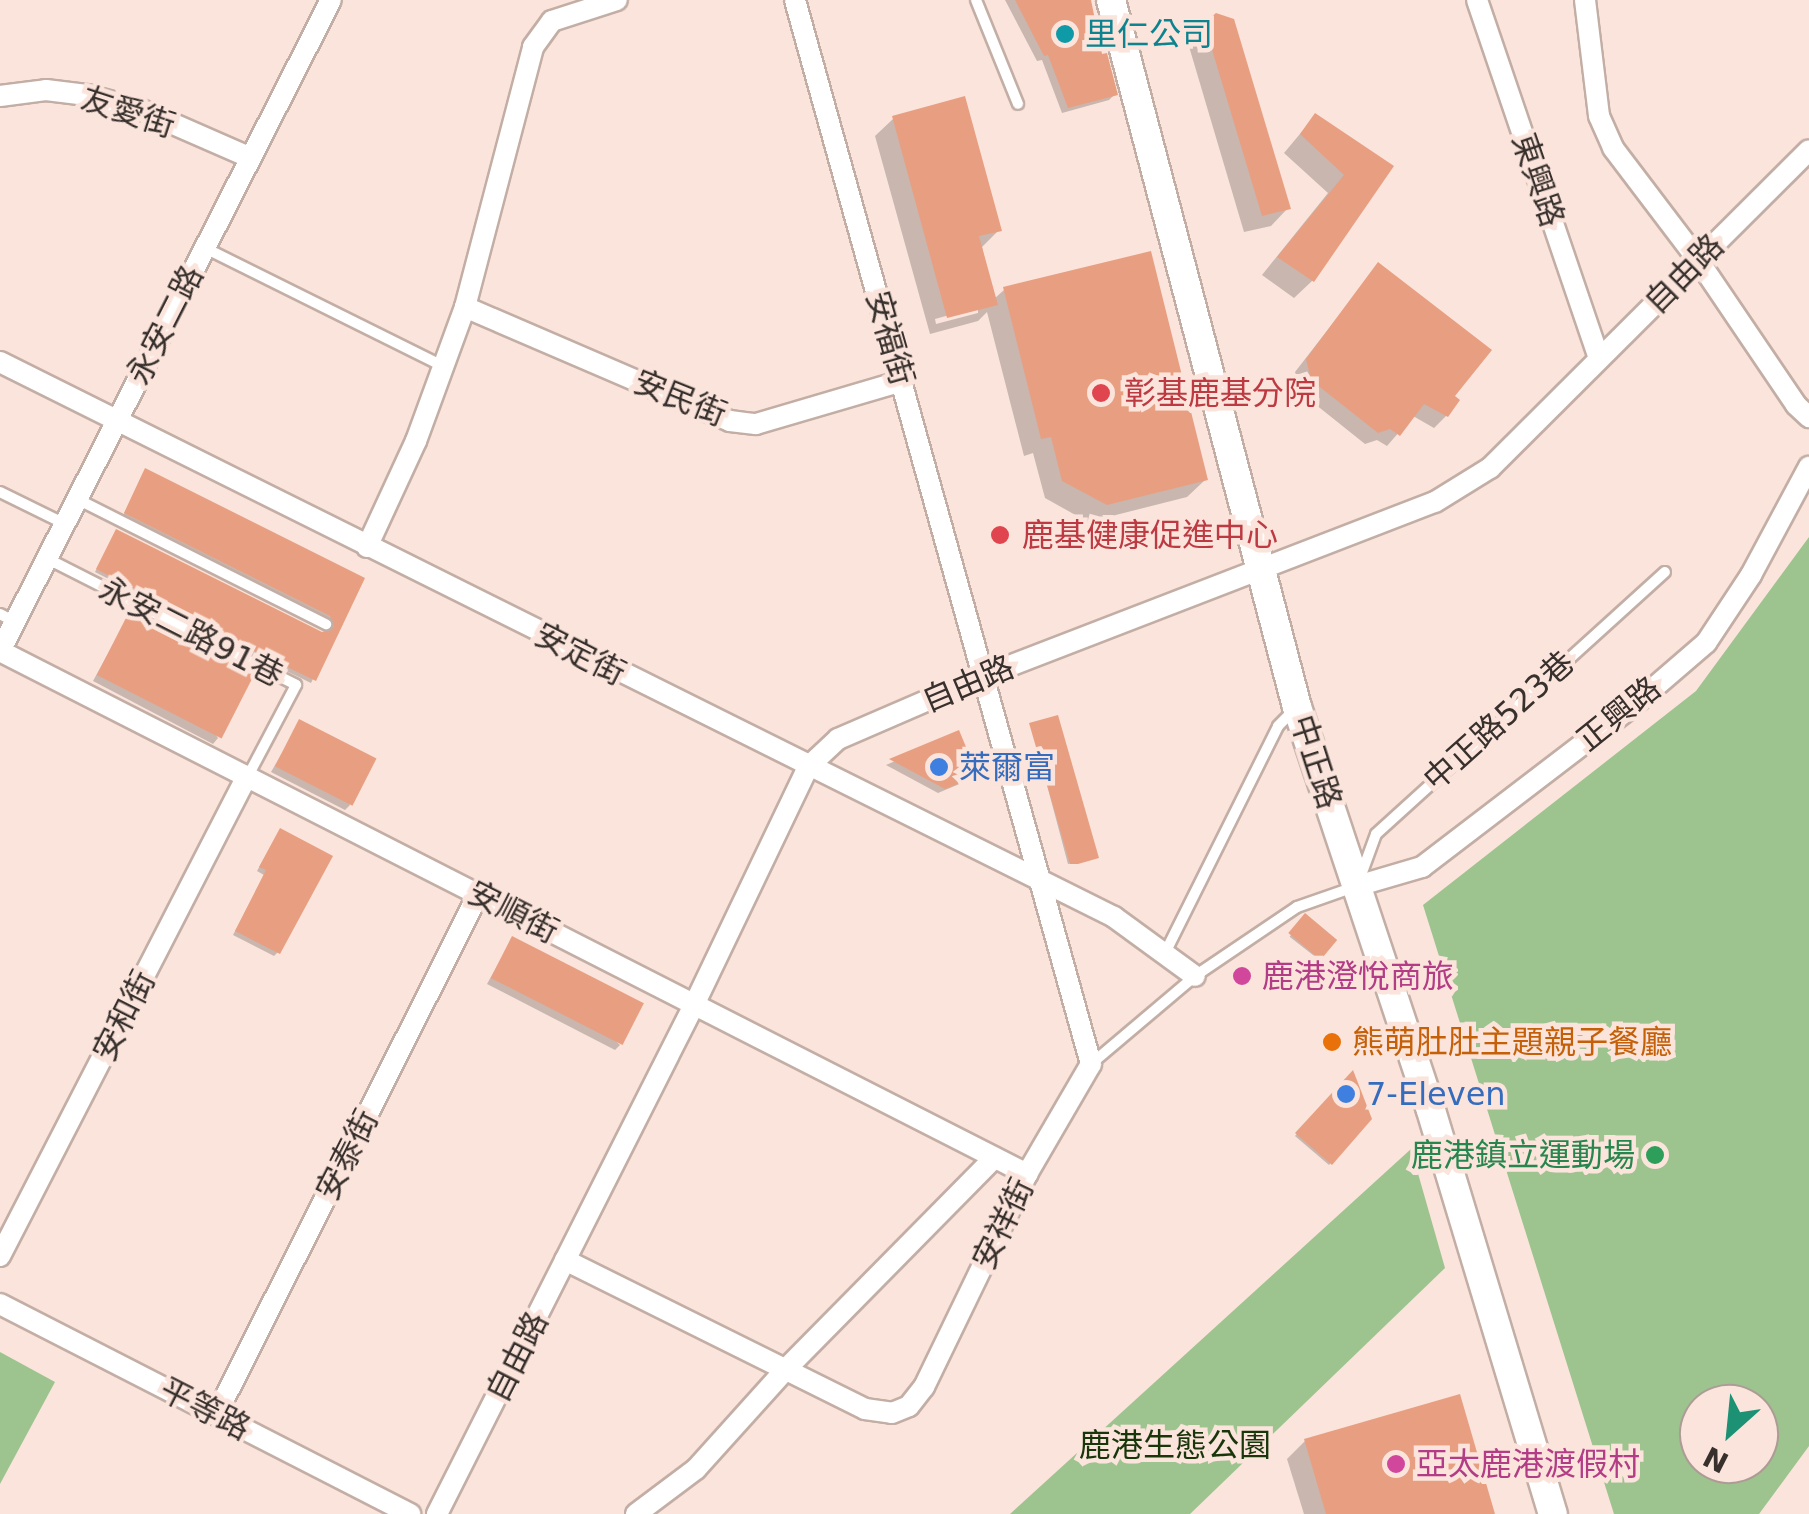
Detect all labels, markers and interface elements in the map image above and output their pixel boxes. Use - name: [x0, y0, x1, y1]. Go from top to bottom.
- place label: 里仁公司: [1085, 15, 1213, 53]
- marker: 里仁公司: [1054, 23, 1076, 45]
- street label: 友愛街: [76, 79, 180, 145]
- street label: 東興路: [1504, 128, 1572, 232]
- street label: 自由路: [1636, 226, 1732, 322]
- street label: 永安二路: [119, 259, 211, 391]
- street label: 安福街: [858, 287, 922, 389]
- street label: 安民街: [628, 362, 732, 434]
- place label: 彰基鹿基分院: [1124, 374, 1316, 412]
- marker: 彰基鹿基分院: [1088, 380, 1114, 406]
- place label: 鹿基健康促進中心: [1022, 516, 1278, 554]
- marker: 鹿基健康促進中心: [987, 522, 1013, 548]
- street label: 永安二路91巷: [93, 569, 289, 695]
- street label: 安定街: [529, 615, 631, 693]
- street label: 中正路523巷: [1416, 643, 1582, 799]
- street label: 自由路: [916, 648, 1020, 720]
- street label: 正興路: [1570, 669, 1668, 759]
- street label: 中正路: [1283, 710, 1349, 814]
- place label: 萊爾富: [959, 748, 1055, 786]
- marker: 萊爾富: [928, 756, 950, 778]
- street label: 安順街: [462, 873, 564, 951]
- place label: 鹿港澄悅商旅: [1262, 957, 1454, 995]
- street label: 安和街: [85, 965, 163, 1067]
- marker: 鹿港澄悅商旅: [1231, 965, 1253, 987]
- place label: 熊萌肚肚主題親子餐廳: [1352, 1023, 1672, 1061]
- marker: 熊萌肚肚主題親子餐廳: [1321, 1031, 1343, 1053]
- place label: 7-Eleven: [1366, 1075, 1506, 1113]
- marker: 7-Eleven: [1335, 1083, 1357, 1105]
- street label: 安泰街: [308, 1104, 386, 1206]
- place label: 鹿港鎮立運動場: [1411, 1136, 1635, 1174]
- marker: 鹿港鎮立運動場: [1644, 1144, 1666, 1166]
- street label: 安祥街: [965, 1172, 1041, 1276]
- street label: 自由路: [478, 1306, 556, 1408]
- street label: 平等路: [154, 1370, 256, 1448]
- north arrow: [1679, 1384, 1779, 1484]
- park label: 鹿港生態公園: [1079, 1426, 1271, 1464]
- text: N: [1698, 1439, 1734, 1479]
- place label: 亞太鹿港渡假村: [1416, 1445, 1640, 1483]
- marker: 亞太鹿港渡假村: [1385, 1453, 1407, 1475]

